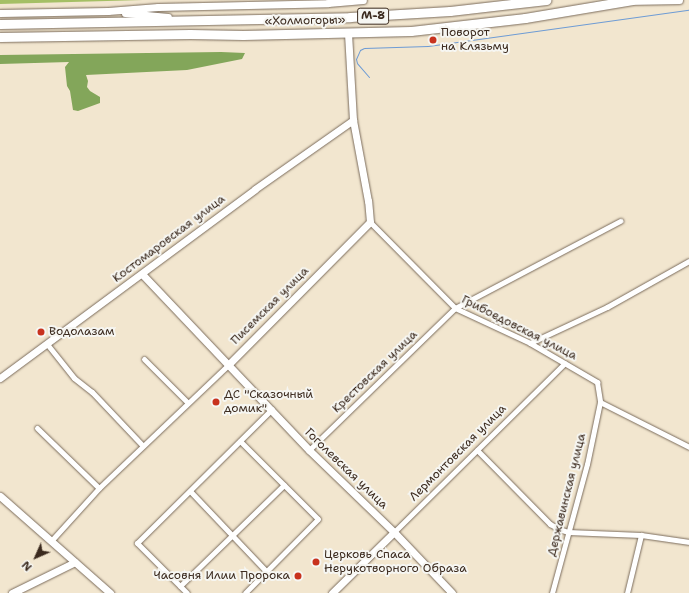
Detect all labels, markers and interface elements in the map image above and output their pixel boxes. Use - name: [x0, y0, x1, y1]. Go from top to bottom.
- road number: М-8: [357, 7, 389, 25]
- street label: «Холмогоры»: [265, 13, 345, 29]
- place label: Поворот на Клязьму: [441, 26, 509, 54]
- marker: Поворот на Клязьму: [428, 35, 438, 45]
- street label: Костомаровская улица: [110, 192, 228, 286]
- street label: Писемская улица: [228, 264, 312, 348]
- street label: Грибоедовская улица: [459, 293, 579, 363]
- place label: Водолазам: [49, 325, 114, 339]
- marker: Водолазам: [36, 327, 46, 337]
- street label: Крестовская улица: [330, 328, 420, 416]
- place label: ДС "Сказочный домик": [224, 388, 313, 416]
- marker: ДС "Сказочный домик": [211, 397, 221, 407]
- street label: Лермонтовская улица: [407, 402, 509, 504]
- street label: Гоголевская улица: [301, 426, 391, 512]
- street label: Державинская улица: [545, 432, 589, 558]
- north arrow: [16, 537, 56, 577]
- place label: Церковь Спаса Нерукотворного Образа: [324, 548, 467, 576]
- text: N: [19, 557, 36, 574]
- marker: Церковь Спаса Нерукотворного Образа: [311, 557, 321, 567]
- place label: Часовня Илии Пророка: [154, 569, 290, 583]
- marker: Часовня Илии Пророка: [293, 571, 303, 581]

